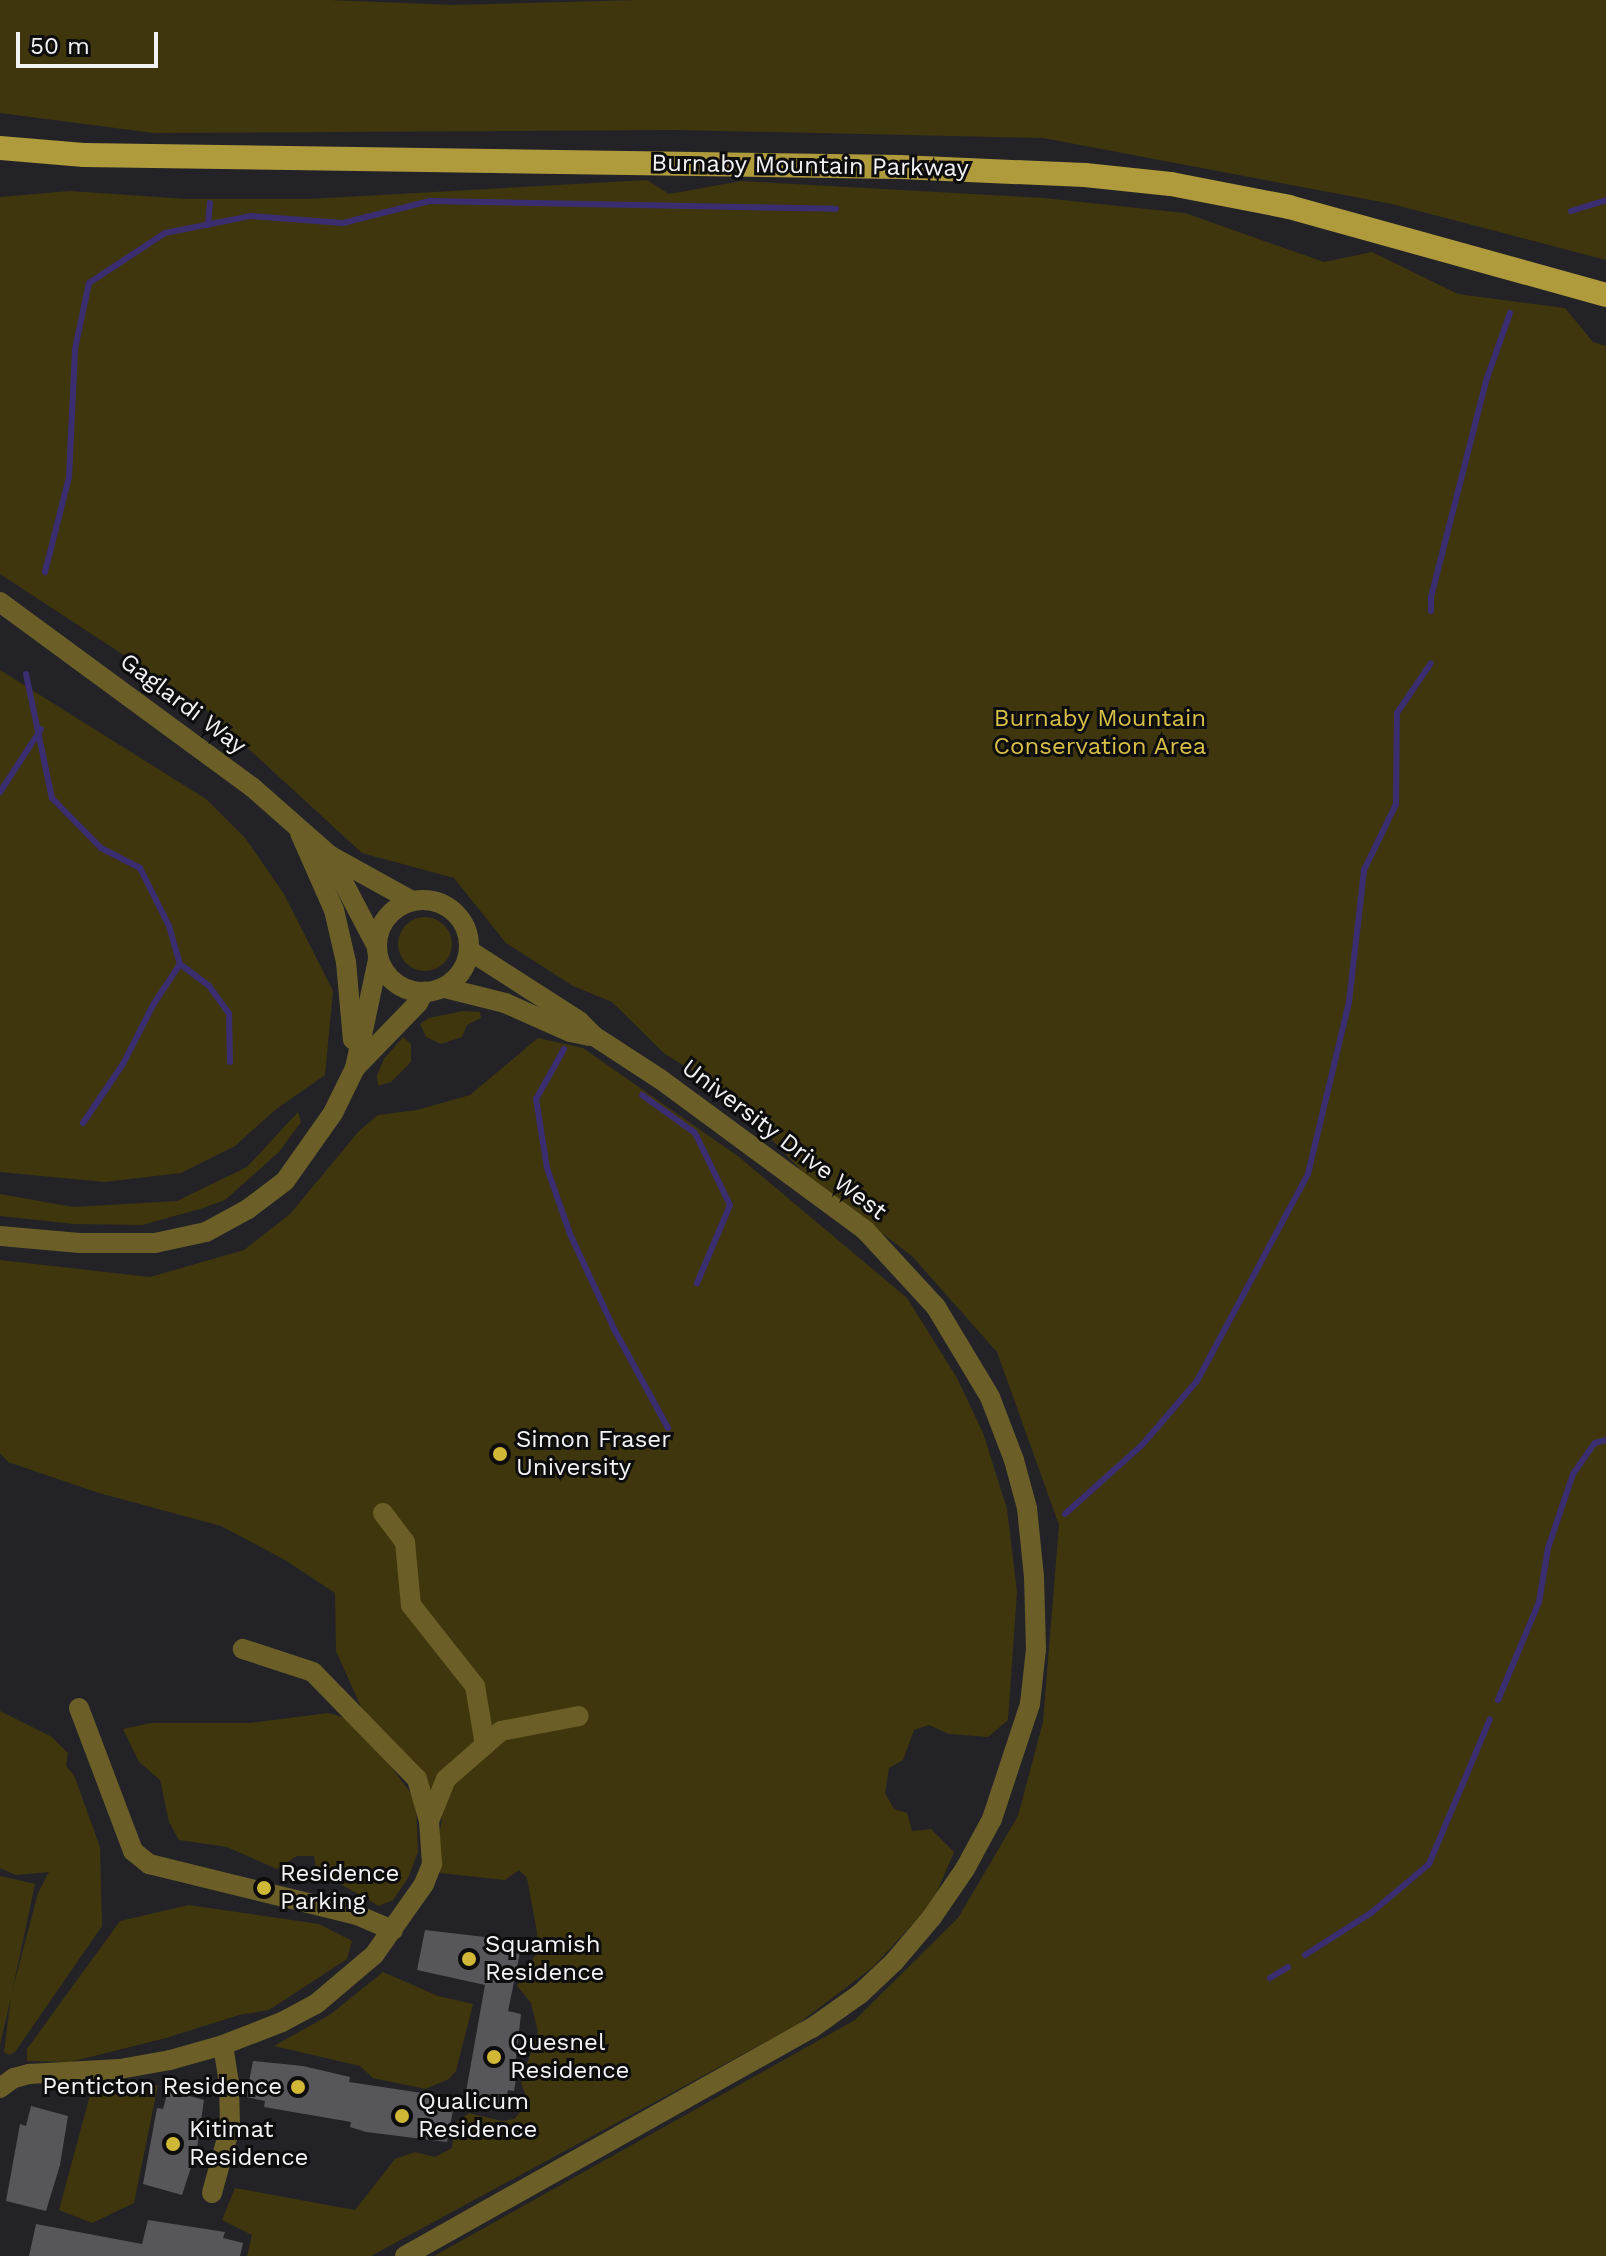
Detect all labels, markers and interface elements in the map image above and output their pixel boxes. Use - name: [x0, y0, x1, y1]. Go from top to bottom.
- scale bar: [20, 16, 162, 66]
- text: 50 m: [30, 32, 90, 60]
- street label: Burnaby Mountain Parkway: [651, 149, 969, 183]
- street label: Gaglardi Way: [114, 647, 252, 761]
- park label: Burnaby Mountain Conservation Area: [993, 705, 1207, 761]
- street label: University Drive West: [675, 1053, 893, 1227]
- place label: Simon Fraser University: [516, 1426, 671, 1482]
- marker: Simon Fraser University: [491, 1445, 509, 1463]
- place label: Residence Parking: [280, 1860, 399, 1916]
- marker: Residence Parking: [255, 1879, 273, 1897]
- place label: Squamish Residence: [485, 1931, 604, 1987]
- marker: Squamish Residence: [460, 1950, 478, 1968]
- place label: Quesnel Residence: [510, 2029, 629, 2085]
- marker: Quesnel Residence: [485, 2048, 503, 2066]
- place label: Penticton Residence: [42, 2073, 282, 2101]
- marker: Penticton Residence: [289, 2078, 307, 2096]
- place label: Qualicum Residence: [418, 2088, 537, 2144]
- marker: Qualicum Residence: [393, 2107, 411, 2125]
- place label: Kitimat Residence: [189, 2116, 308, 2172]
- marker: Kitimat Residence: [164, 2135, 182, 2153]

